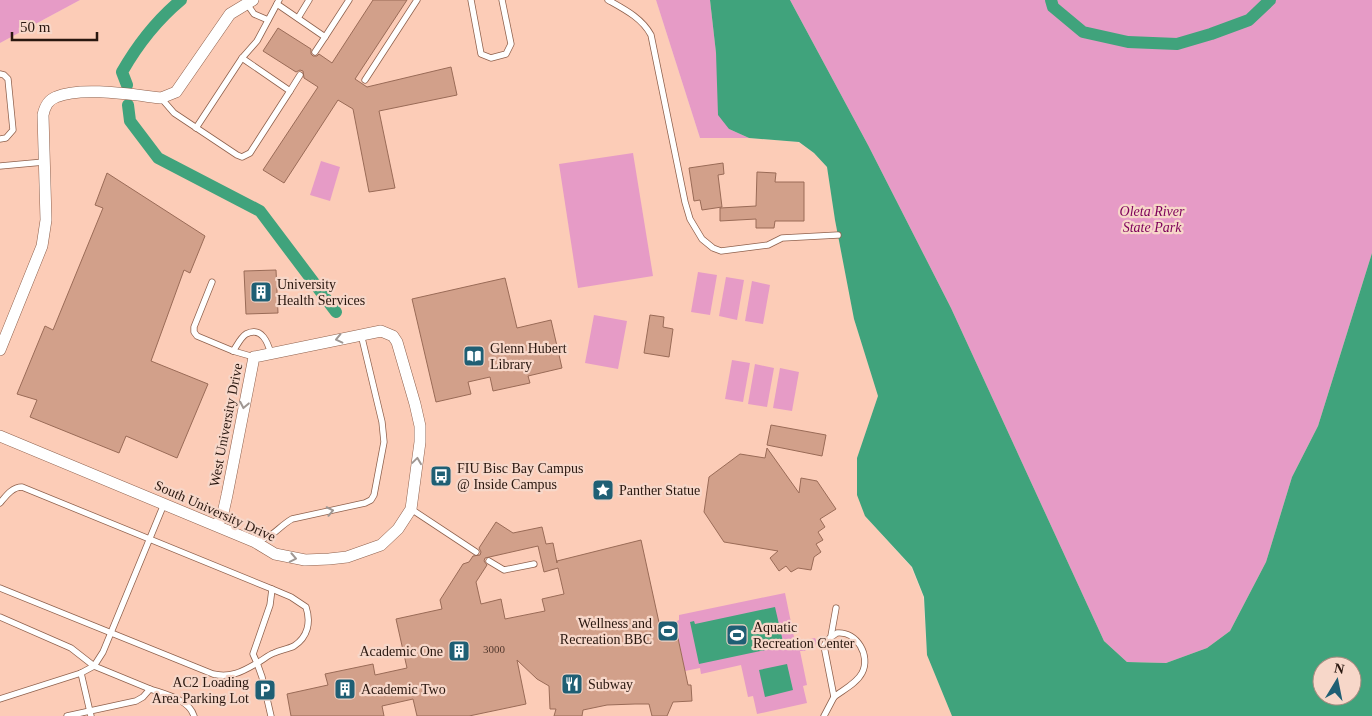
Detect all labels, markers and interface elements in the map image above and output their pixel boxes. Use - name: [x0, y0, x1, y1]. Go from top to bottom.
- scale bar: [12, 10, 98, 42]
- text: 50 m: [20, 19, 51, 35]
- park label: Oleta River State Park: [1120, 204, 1185, 235]
- place label: University Health Services: [277, 277, 365, 308]
- building icon: University Health Services: [249, 280, 273, 304]
- one-way arrow: [334, 333, 343, 344]
- place label: Glenn Hubert Library: [490, 341, 567, 372]
- library icon: Glenn Hubert Library: [462, 344, 486, 368]
- street label: West University Drive: [207, 362, 245, 488]
- one-way arrow: [240, 401, 250, 410]
- one-way arrow: [412, 457, 422, 465]
- place label: FIU Bisc Bay Campus @ Inside Campus: [457, 461, 583, 492]
- bus stop icon: FIU Bisc Bay Campus @ Inside Campus: [429, 464, 453, 488]
- street label: South University Drive: [152, 478, 278, 544]
- place icon: Panther Statue: [591, 478, 615, 502]
- place label: Panther Statue: [619, 483, 700, 498]
- one-way arrow: [326, 506, 335, 517]
- one-way arrow: [289, 552, 298, 563]
- place label: Wellness and Recreation BBC: [560, 616, 652, 647]
- sports icon: Wellness and Recreation BBC: [656, 619, 680, 643]
- place label: Aquatic Recreation Center: [753, 620, 855, 651]
- sports icon: Aquatic Recreation Center: [725, 623, 749, 647]
- building icon: Academic One: [447, 639, 471, 663]
- house number: 3000: [483, 643, 506, 655]
- place label: Academic One: [359, 644, 443, 659]
- north arrow: [1312, 656, 1362, 706]
- text: N: [1333, 660, 1345, 677]
- restaurant icon: Subway: [560, 672, 584, 696]
- place label: AC2 Loading Area Parking Lot: [152, 675, 249, 706]
- building icon: Academic Two: [333, 677, 357, 701]
- place label: Subway: [588, 677, 633, 692]
- parking icon: AC2 Loading Area Parking Lot: [253, 678, 277, 702]
- place label: Academic Two: [361, 682, 446, 697]

